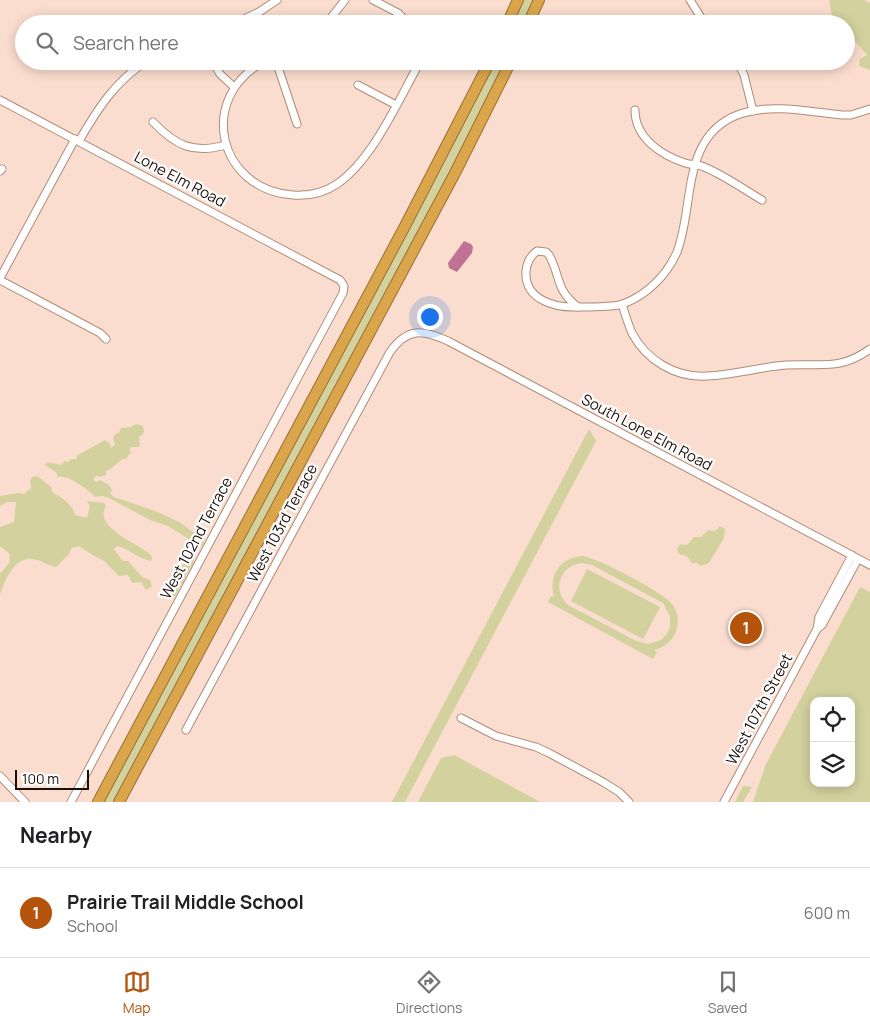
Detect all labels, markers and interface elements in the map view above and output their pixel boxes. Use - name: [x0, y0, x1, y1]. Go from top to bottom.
- search box: [15, 15, 855, 70]
- icon: search: [33, 29, 61, 57]
- text: Search here: [73, 30, 179, 56]
- street label: Lone Elm Road: [131, 146, 229, 212]
- your location: [417, 304, 443, 330]
- street label: South Lone Elm Road: [578, 389, 716, 475]
- street label: West 103rd Terrace: [242, 460, 322, 586]
- street label: West 102nd Terrace: [155, 473, 237, 603]
- pin: 1: [730, 609, 762, 647]
- street label: West 107th Street: [721, 650, 797, 768]
- map controls: [810, 697, 855, 787]
- button: locate: [810, 697, 855, 742]
- button: layers: [810, 742, 855, 787]
- scale bar: [15, 767, 89, 790]
- text: 100 m: [22, 769, 59, 788]
- text: Nearby: [20, 821, 92, 849]
- text: Prairie Trail Middle School: [67, 889, 304, 915]
- text: 1: [32, 902, 40, 924]
- text: 600 m: [804, 902, 850, 924]
- text: School: [67, 915, 118, 937]
- tab: Map: [123, 968, 151, 1017]
- tab: Directions: [396, 968, 462, 1017]
- tab: Saved: [708, 968, 747, 1017]

